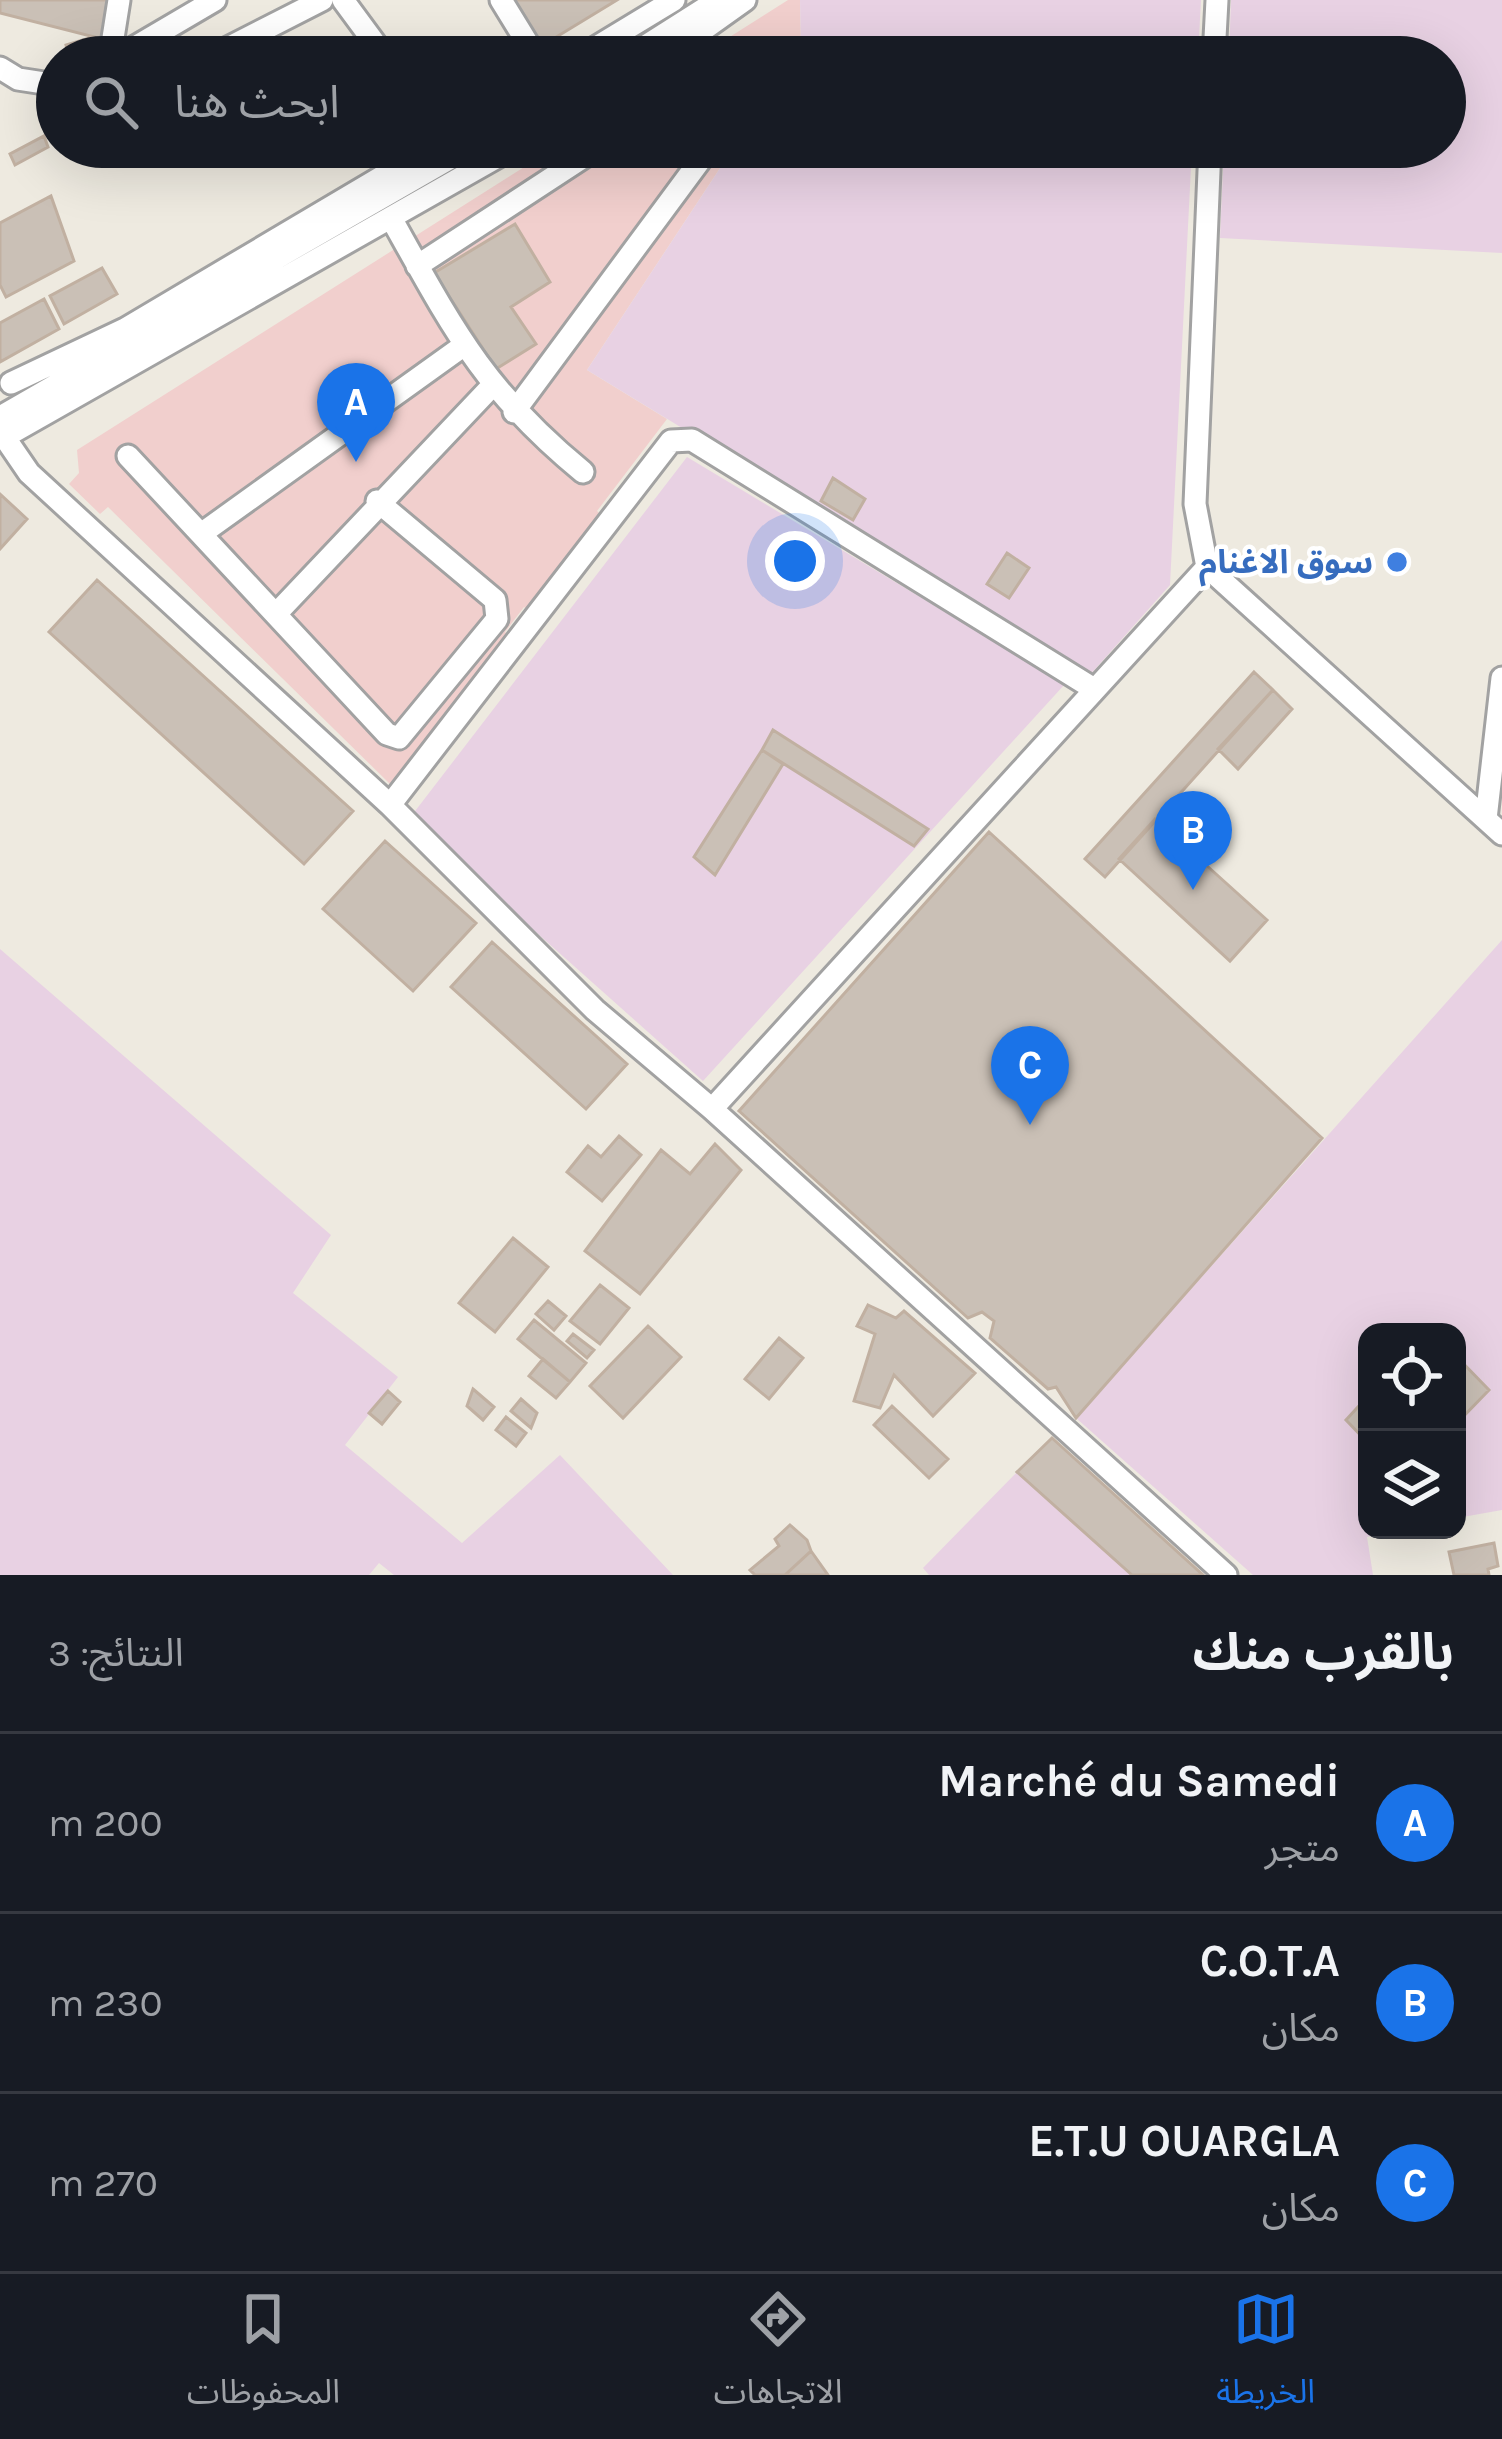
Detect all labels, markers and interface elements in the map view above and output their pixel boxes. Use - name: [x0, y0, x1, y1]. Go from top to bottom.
- search box: [36, 36, 1466, 168]
- icon: search: [78, 69, 144, 135]
- text: ابحث هنا: [174, 76, 340, 128]
- pin: A: [317, 363, 395, 462]
- your location: [765, 531, 825, 591]
- place label: سوق الاغنام: [1199, 543, 1373, 587]
- marker: سوق الاغنام: [1384, 549, 1410, 575]
- pin: B: [1154, 791, 1232, 890]
- pin: C: [991, 1026, 1069, 1125]
- map controls: [1358, 1323, 1466, 1539]
- button: locate: [1358, 1323, 1466, 1431]
- button: layers: [1358, 1431, 1466, 1539]
- text: بالقرب منك: [1192, 1622, 1454, 1682]
- text: النتائج: 3: [48, 1630, 184, 1676]
- text: Marché du Samedi: [938, 1755, 1340, 1807]
- text: 200 m: [48, 1800, 163, 1846]
- text: A: [1403, 1800, 1427, 1846]
- text: متجر: [1265, 1825, 1340, 1871]
- text: C.O.T.A: [1200, 1935, 1340, 1987]
- text: 230 m: [48, 1980, 163, 2026]
- text: B: [1402, 1980, 1428, 2026]
- text: مكان: [1262, 2005, 1340, 2051]
- text: E.T.U OUARGLA: [1028, 2115, 1340, 2167]
- text: 270 m: [48, 2160, 158, 2206]
- text: C: [1403, 2160, 1427, 2206]
- text: مكان: [1262, 2185, 1340, 2231]
- tab: المحفوظات: [187, 2286, 340, 2427]
- tab: الاتجاهات: [714, 2286, 843, 2427]
- tab: الخريطة: [1216, 2286, 1315, 2427]

